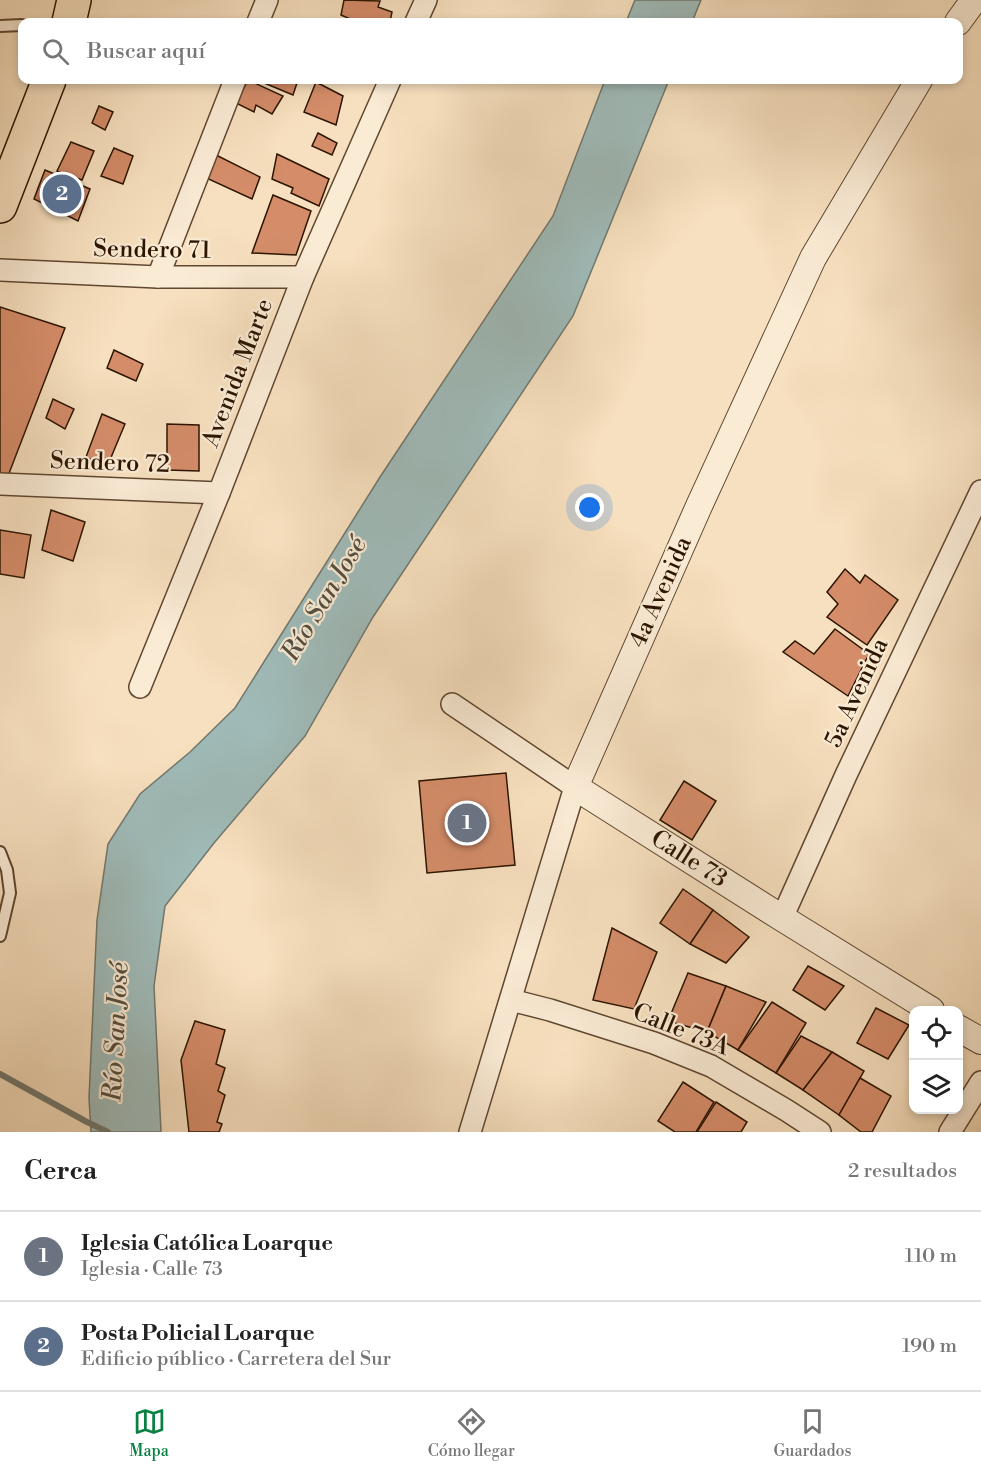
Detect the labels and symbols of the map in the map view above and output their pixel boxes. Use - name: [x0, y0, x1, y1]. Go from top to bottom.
- pin: 2: [42, 172, 82, 216]
- street label: Sendero 71: [93, 234, 212, 266]
- street label: Avenida Marte: [196, 294, 280, 452]
- street label: Sendero 72: [50, 446, 170, 480]
- your location: [575, 493, 604, 522]
- water label: Río San José: [274, 529, 375, 668]
- street label: 4a Avenida: [623, 531, 699, 652]
- street label: 5a Avenida: [819, 633, 896, 752]
- pin: 1: [448, 800, 486, 846]
- street label: Calle 73: [645, 824, 733, 894]
- water label: Río San José: [96, 960, 136, 1104]
- street label: Calle 73A: [628, 997, 734, 1063]

